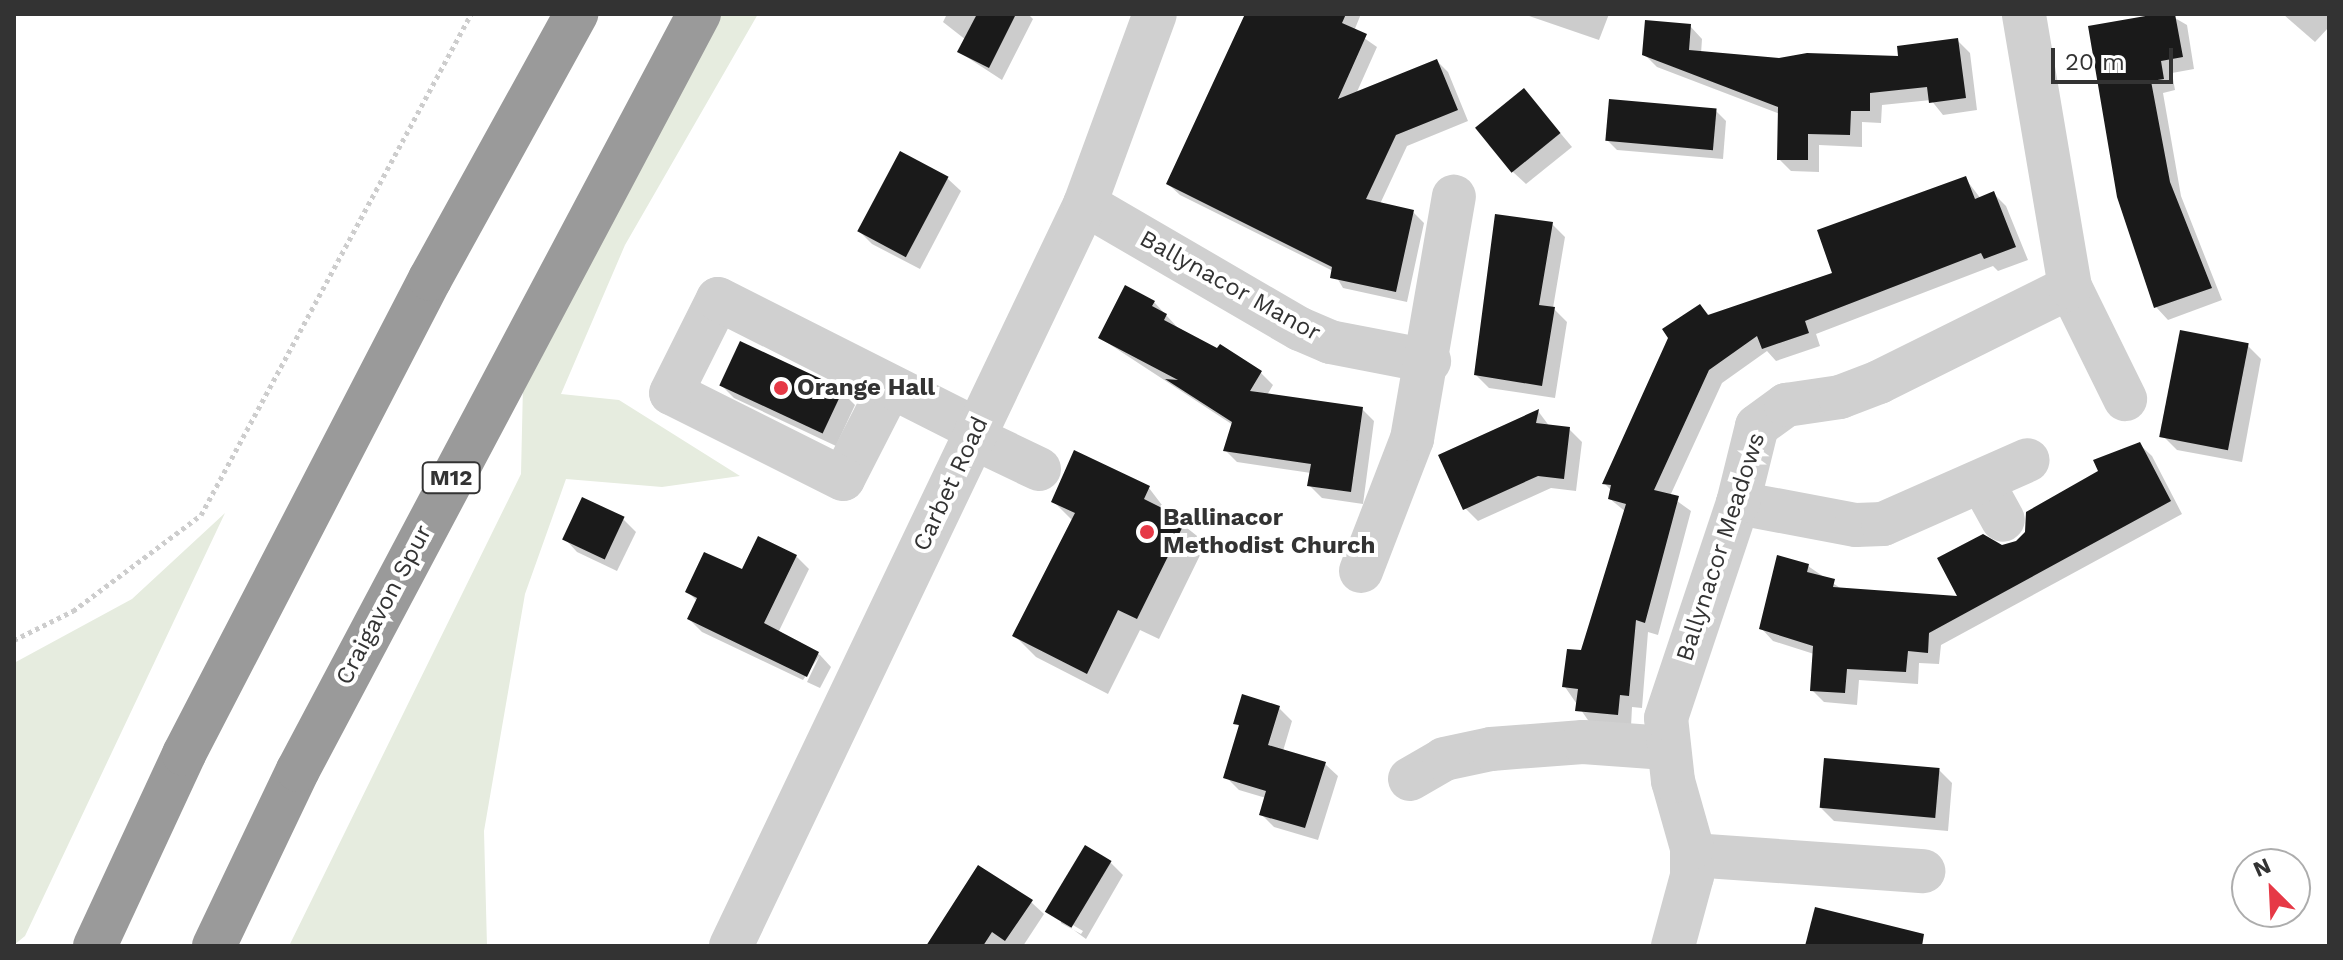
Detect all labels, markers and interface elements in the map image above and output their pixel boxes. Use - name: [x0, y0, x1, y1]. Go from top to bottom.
- scale bar: [2055, 32, 2177, 82]
- text: 20 m: [2065, 48, 2125, 76]
- street label: Ballynacor Manor: [1134, 224, 1326, 348]
- place label: Orange Hall: [797, 374, 935, 402]
- marker: Orange Hall: [772, 379, 790, 397]
- street label: Carbet Road: [907, 412, 995, 556]
- street label: Ballynacor Meadows: [1670, 429, 1772, 665]
- road number: M12: [421, 460, 481, 496]
- place label: Ballinacor Methodist Church: [1163, 504, 1375, 560]
- street label: Craigavon Spur: [330, 520, 438, 690]
- marker: Ballinacor Methodist Church: [1138, 523, 1156, 541]
- north arrow: [2231, 848, 2311, 928]
- text: N: [2249, 853, 2274, 882]

